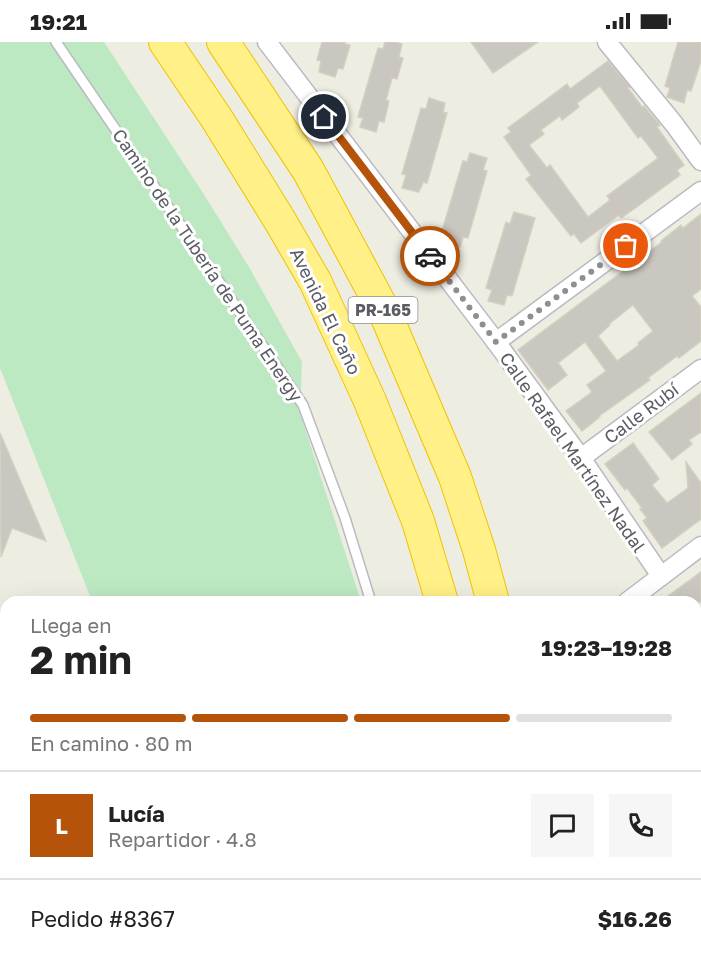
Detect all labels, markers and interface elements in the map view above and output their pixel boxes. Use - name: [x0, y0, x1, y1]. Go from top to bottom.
- text: 19:21: [30, 8, 87, 35]
- pin: [298, 91, 349, 142]
- icon: home: [307, 100, 340, 133]
- street label: Camino de la Tubería de Puma Energy: [108, 124, 308, 406]
- pin: [600, 220, 651, 271]
- courier: [400, 226, 460, 286]
- icon: bag: [609, 229, 642, 262]
- icon: car: [414, 240, 447, 273]
- street label: Avenida El Caño: [286, 244, 366, 378]
- road number: PR-165: [348, 297, 418, 323]
- street label: Calle Rafael Martínez Nadal: [495, 348, 651, 556]
- street label: Calle Rubí: [599, 377, 683, 448]
- text: Llega en: [30, 613, 112, 637]
- text: 19:23–19:28: [541, 634, 672, 661]
- text: 2 min: [30, 636, 132, 683]
- text: En camino · 80 m: [30, 731, 192, 755]
- button: chat: [531, 794, 594, 857]
- button: phone: [609, 794, 672, 857]
- text: Lucía: [108, 800, 165, 827]
- text: L: [55, 812, 68, 839]
- text: Repartidor · 4.8: [108, 827, 257, 851]
- text: Pedido #8367: [30, 905, 175, 932]
- text: $16.26: [598, 905, 672, 932]

